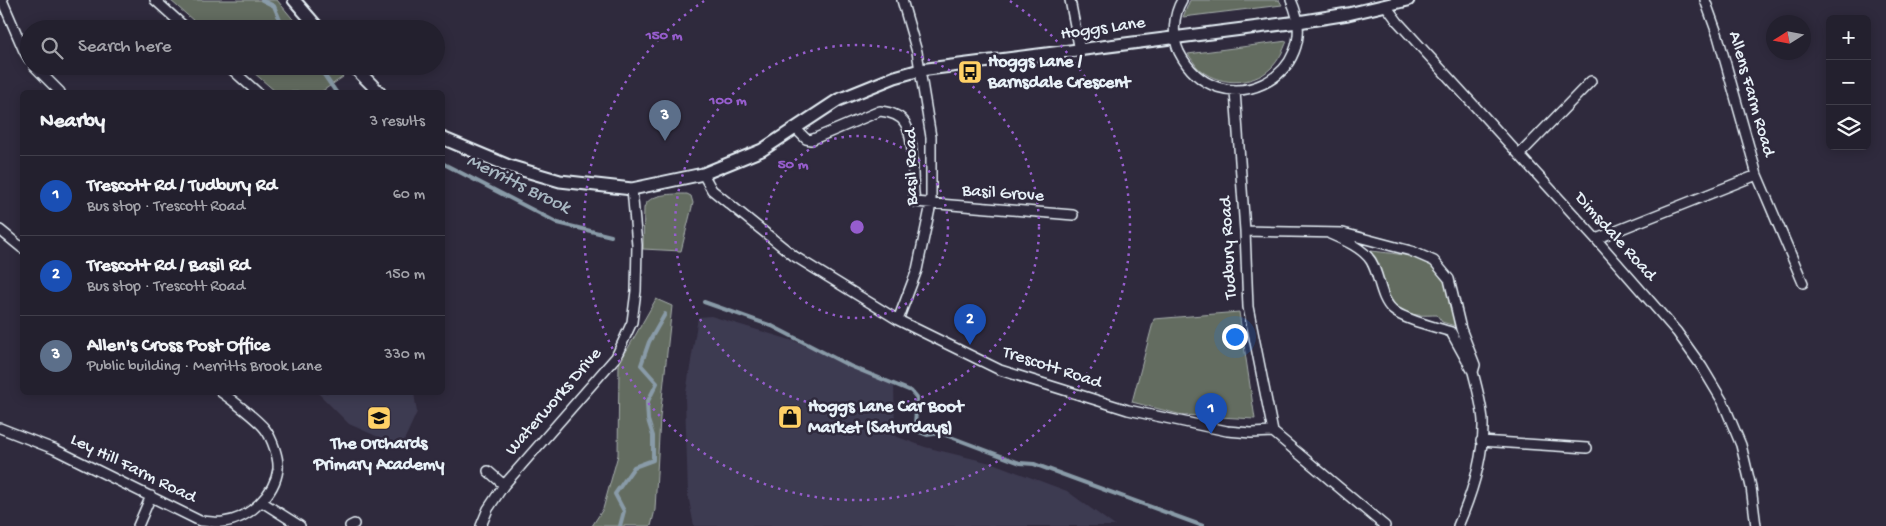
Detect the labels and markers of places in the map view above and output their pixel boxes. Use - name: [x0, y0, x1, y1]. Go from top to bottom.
- place label: Hoggs Lane / Barnsdale Crescent: [987, 52, 1132, 94]
- bus stop icon: Hoggs Lane / Barnsdale Crescent: [957, 59, 983, 85]
- pin: 3: [649, 100, 681, 141]
- centre of rings: [848, 218, 866, 236]
- pin: 2: [954, 304, 986, 345]
- pin: 1: [1195, 393, 1227, 434]
- place label: Hoggs Lane Car Boot Market (Saturdays): [808, 397, 965, 439]
- shop icon: Hoggs Lane Car Boot Market (Saturdays): [777, 404, 803, 430]
- school or university icon: The Orchards Primary Academy: [366, 405, 392, 431]
- place label: The Orchards Primary Academy: [313, 434, 444, 476]

